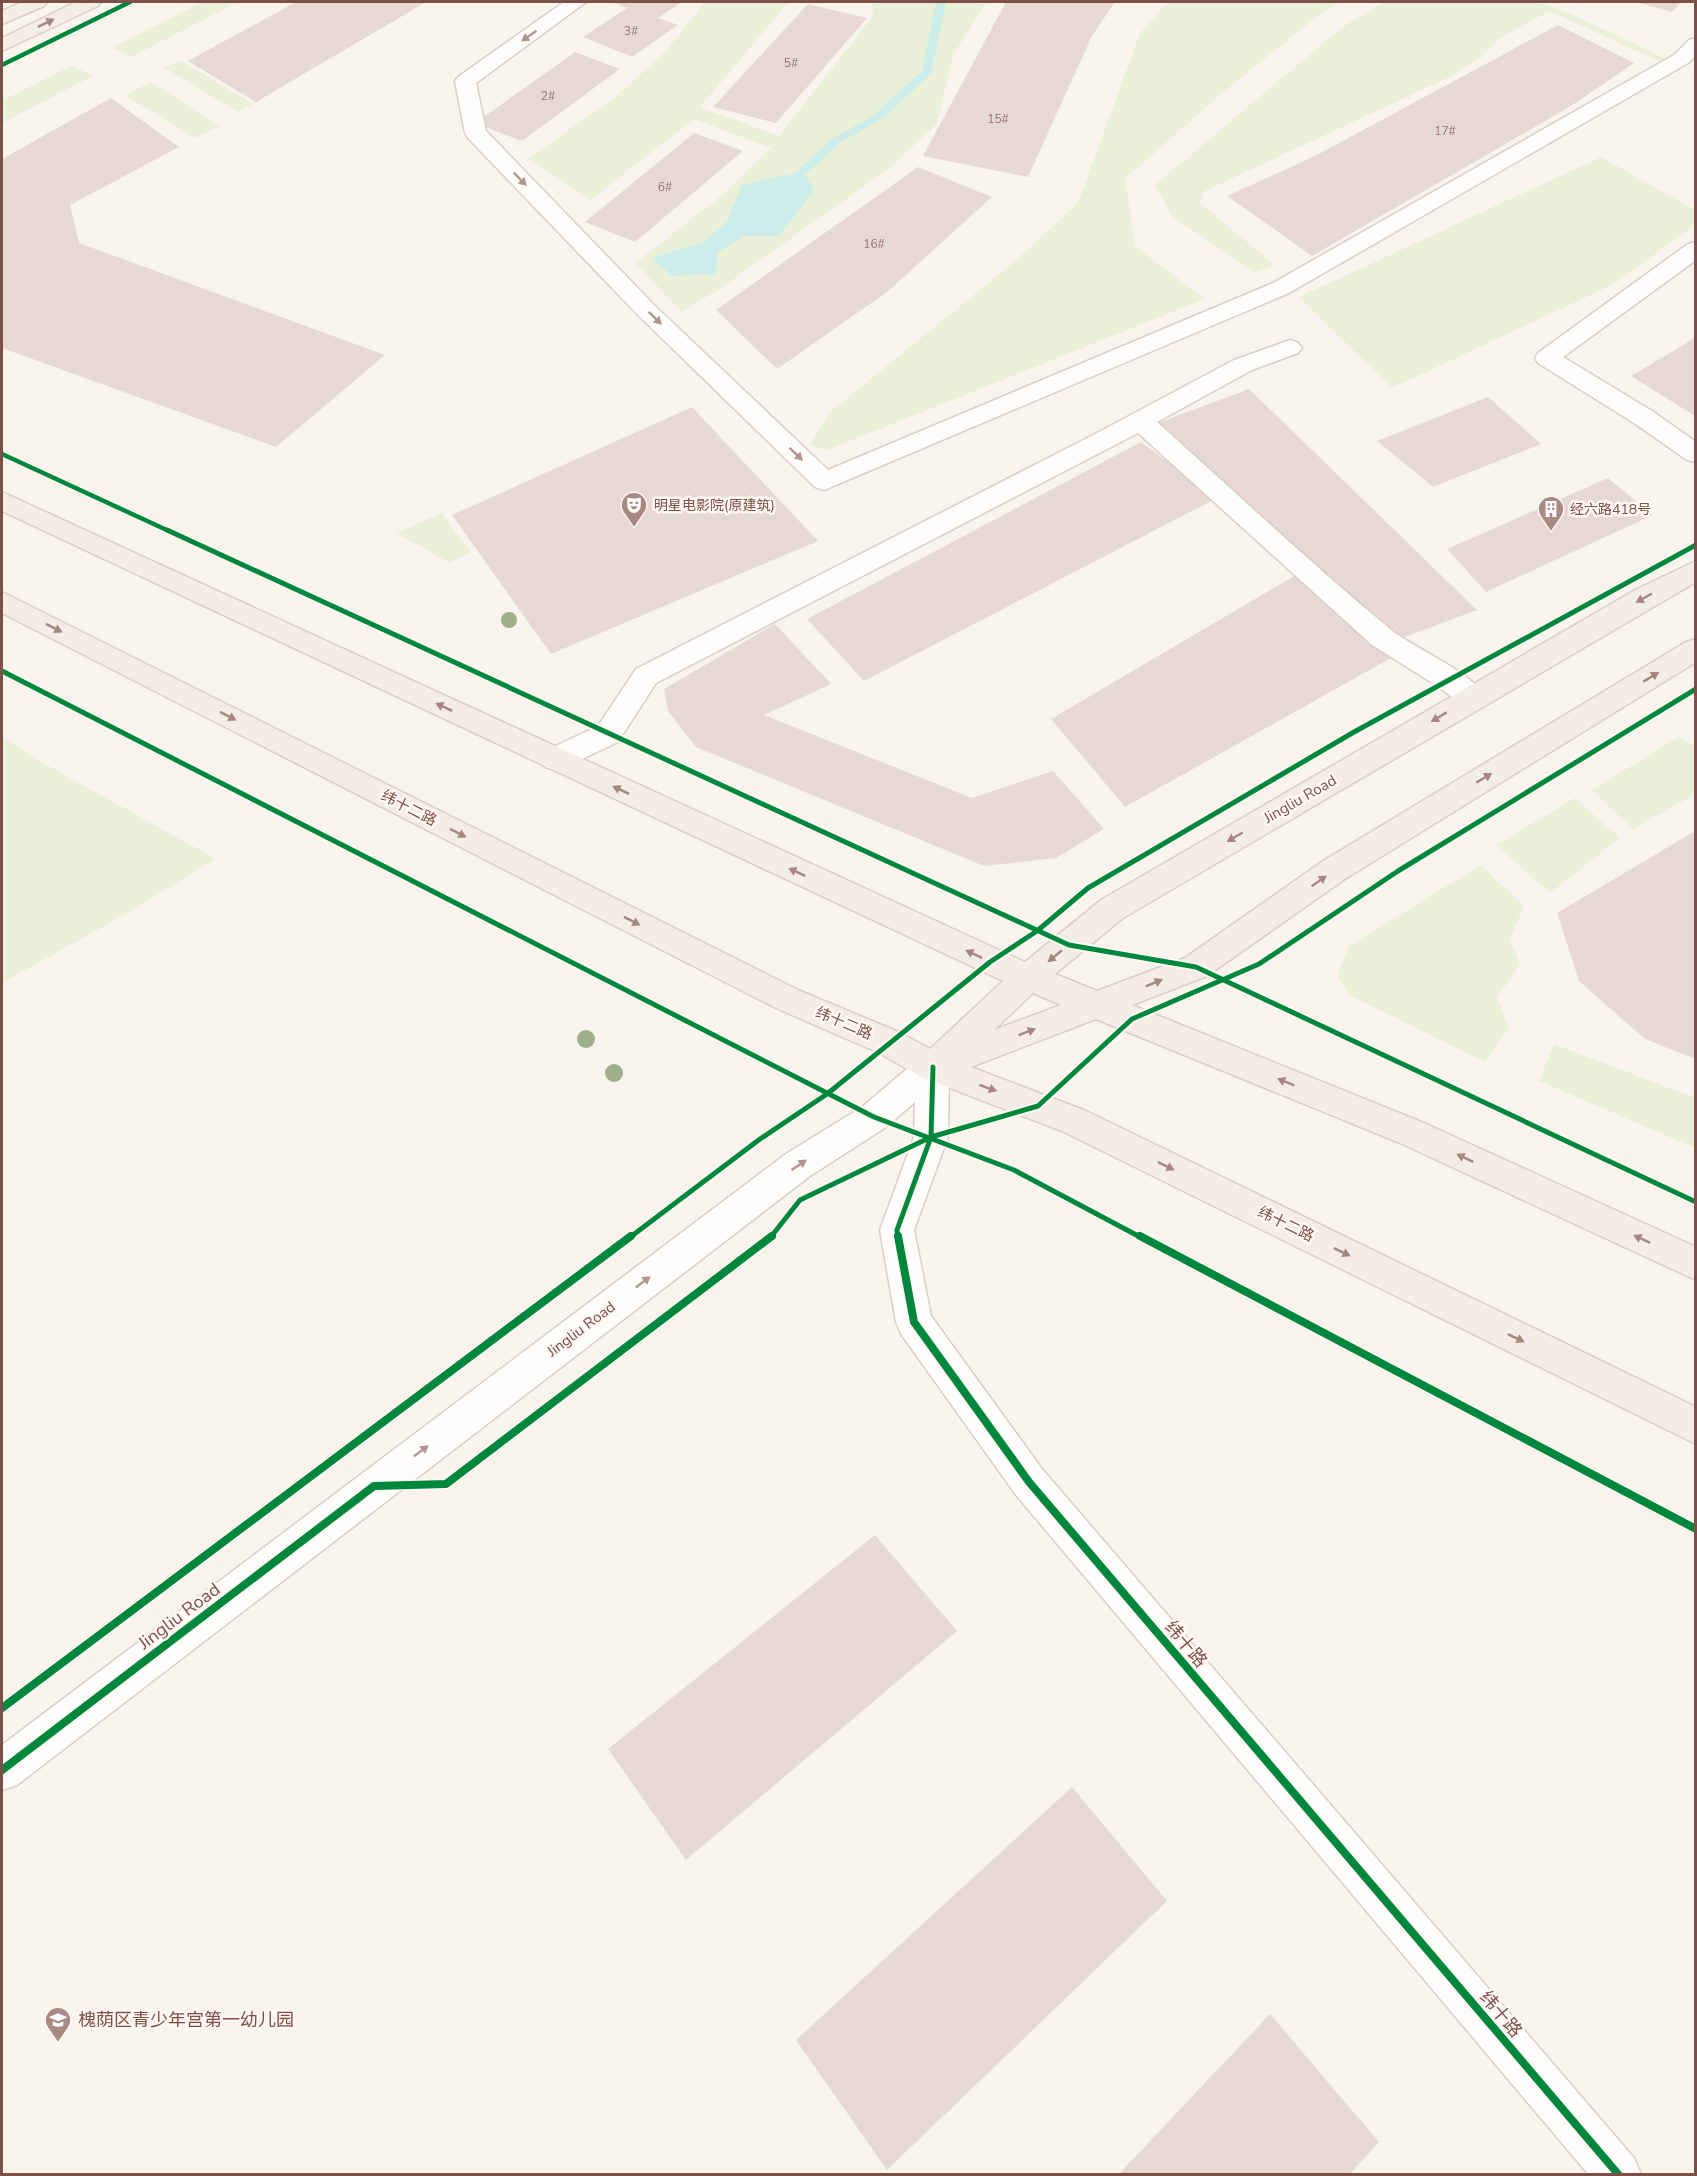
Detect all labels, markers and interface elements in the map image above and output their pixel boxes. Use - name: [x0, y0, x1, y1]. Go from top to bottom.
- one-way arrow: [38, 18, 55, 27]
- house number: 3#: [624, 23, 638, 39]
- one-way arrow: [521, 30, 537, 42]
- house number: 5#: [784, 55, 798, 71]
- house number: 2#: [541, 88, 555, 104]
- house number: 15#: [987, 111, 1009, 127]
- house number: 17#: [1434, 123, 1456, 139]
- one-way arrow: [512, 171, 526, 185]
- house number: 6#: [658, 179, 672, 195]
- house number: 16#: [863, 236, 885, 252]
- one-way arrow: [648, 311, 662, 325]
- one-way arrow: [788, 447, 803, 461]
- theatre icon: 明星电影院(原建筑): [619, 490, 649, 528]
- building icon: 经六路418号: [1536, 494, 1566, 532]
- place label: 明星电影院(原建筑): [654, 496, 775, 515]
- place label: 经六路418号: [1570, 500, 1651, 519]
- one-way arrow: [1635, 593, 1652, 603]
- one-way arrow: [45, 624, 62, 633]
- one-way arrow: [1643, 671, 1659, 682]
- one-way arrow: [435, 703, 452, 712]
- one-way arrow: [219, 712, 236, 721]
- one-way arrow: [1431, 712, 1447, 723]
- street label: Jingliu Road: [1259, 770, 1340, 828]
- one-way arrow: [1476, 773, 1492, 784]
- street label: 纬十二路: [378, 785, 440, 831]
- one-way arrow: [612, 785, 629, 794]
- one-way arrow: [450, 828, 467, 838]
- one-way arrow: [1226, 832, 1243, 842]
- one-way arrow: [788, 867, 806, 877]
- one-way arrow: [1310, 875, 1326, 887]
- one-way arrow: [623, 915, 641, 925]
- one-way arrow: [1047, 949, 1063, 962]
- one-way arrow: [966, 950, 983, 959]
- one-way arrow: [1145, 978, 1163, 988]
- street label: 纬十二路: [812, 1002, 876, 1044]
- one-way arrow: [1018, 1027, 1036, 1036]
- one-way arrow: [1276, 1077, 1294, 1087]
- one-way arrow: [979, 1083, 997, 1093]
- one-way arrow: [1457, 1153, 1474, 1162]
- one-way arrow: [790, 1159, 806, 1171]
- one-way arrow: [1158, 1161, 1175, 1171]
- street label: 纬十二路: [1255, 1202, 1317, 1246]
- one-way arrow: [1634, 1235, 1651, 1244]
- one-way arrow: [1333, 1247, 1350, 1256]
- one-way arrow: [635, 1276, 651, 1289]
- street label: Jingliu Road: [542, 1297, 619, 1362]
- one-way arrow: [1508, 1333, 1525, 1343]
- one-way arrow: [412, 1445, 428, 1457]
- street label: Jingliu Road: [132, 1577, 225, 1655]
- street label: 纬十路: [1159, 1616, 1213, 1672]
- street label: 纬十路: [1474, 1986, 1528, 2042]
- school or university icon: 槐荫区青少年宫第一幼儿园: [43, 2005, 73, 2043]
- place label: 槐荫区青少年宫第一幼儿园: [78, 2008, 294, 2032]

